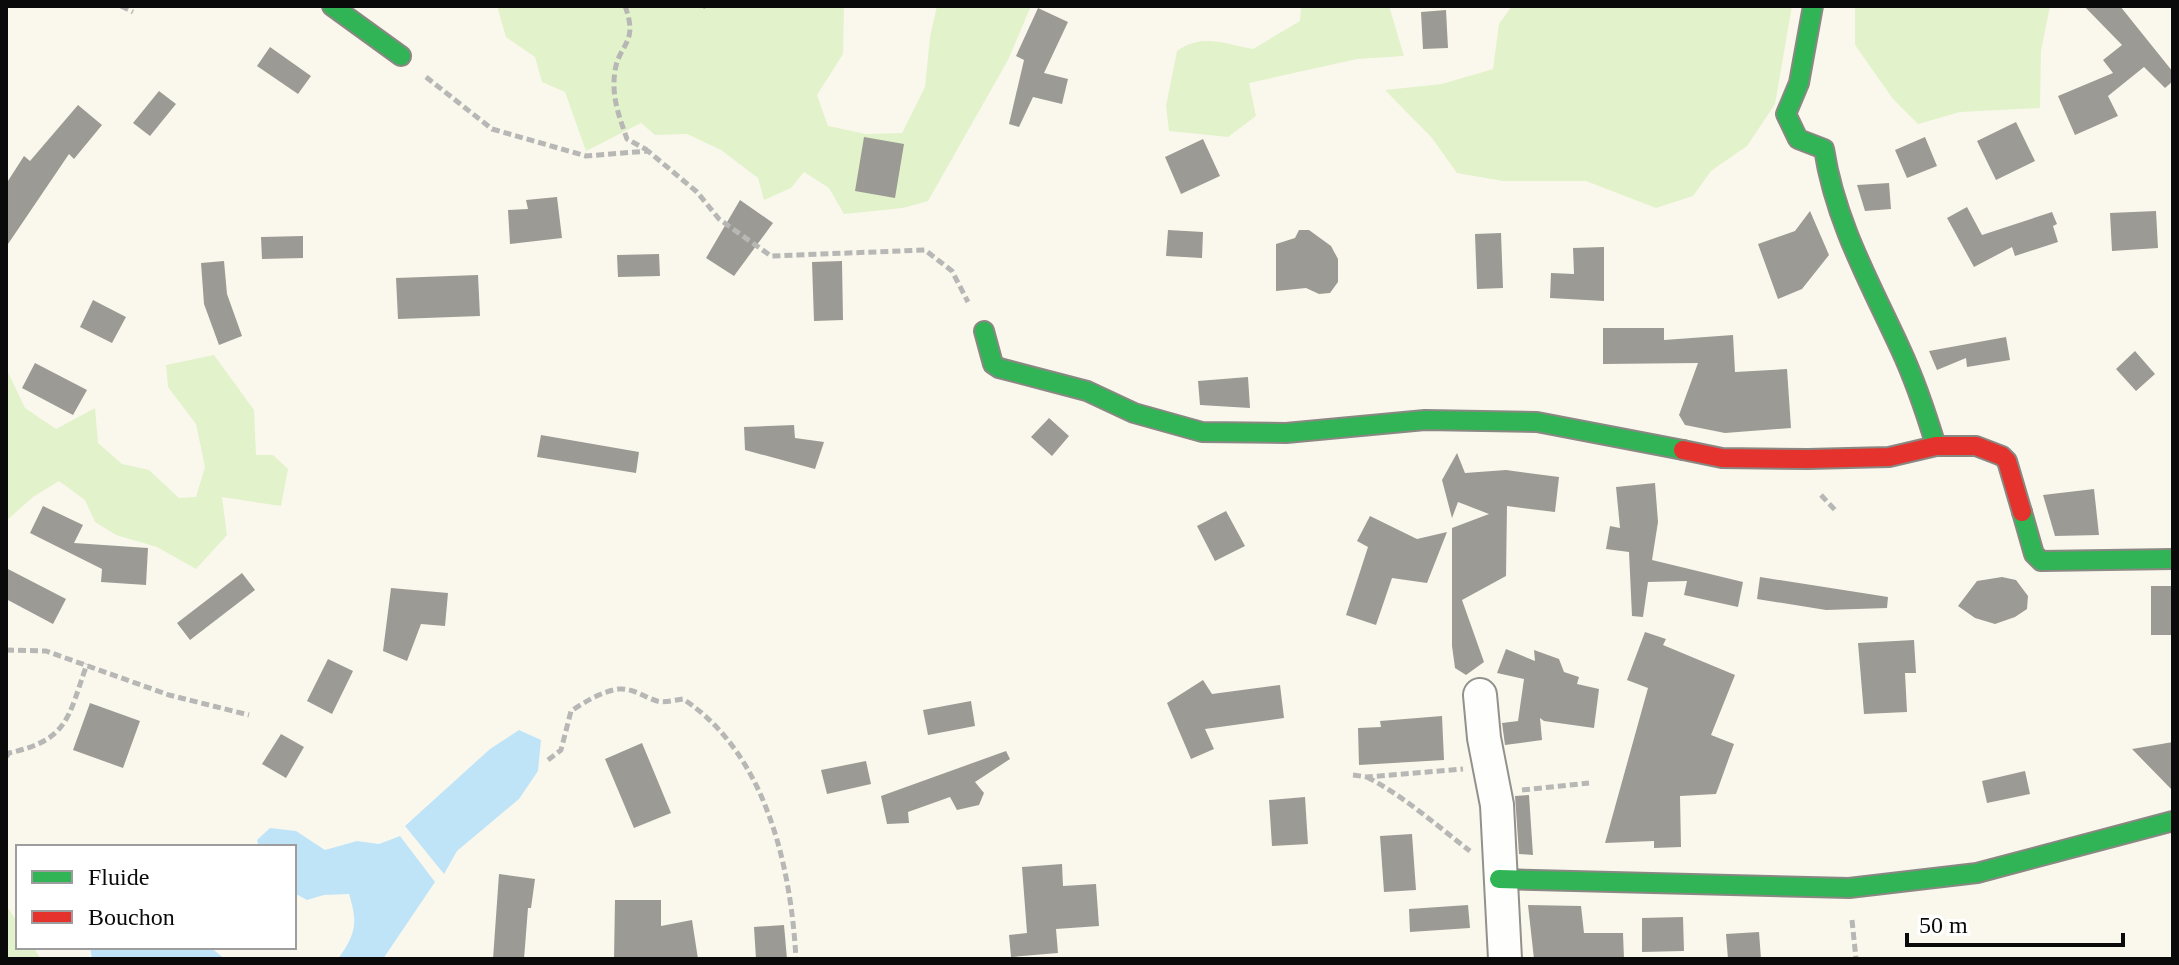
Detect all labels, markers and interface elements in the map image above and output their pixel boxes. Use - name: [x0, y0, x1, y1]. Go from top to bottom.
- legend: [16, 845, 296, 949]
- text: Fluide: [88, 864, 149, 890]
- scale bar: [1907, 897, 2123, 947]
- text: Bouchon: [88, 904, 175, 930]
- text: 50 m: [1919, 912, 1968, 938]

